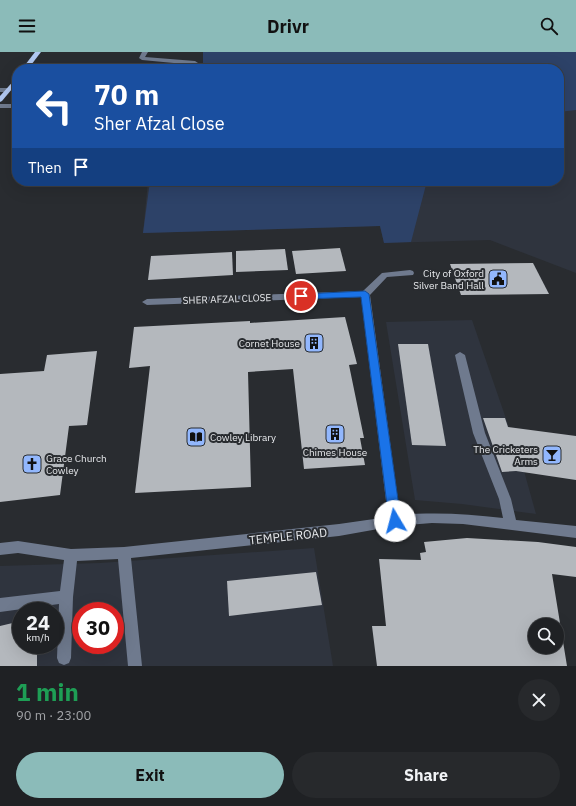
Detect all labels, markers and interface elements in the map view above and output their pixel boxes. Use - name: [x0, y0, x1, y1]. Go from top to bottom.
- icon: menu: [16, 15, 38, 37]
- text: Drivr: [267, 15, 309, 38]
- icon: search: [538, 15, 560, 37]
- text: 70 m: [94, 76, 159, 113]
- icon: left: [28, 80, 80, 132]
- text: Sher Afzal Close: [94, 112, 225, 135]
- icon: arrive: [70, 156, 92, 178]
- text: Then: [28, 158, 62, 177]
- place label: City of Oxford Silver Band Hall: [413, 267, 484, 292]
- public building icon: City of Oxford Silver Band Hall: [487, 268, 509, 290]
- pin: [284, 279, 318, 313]
- icon: arrive: [290, 285, 312, 307]
- street label: SHER AFZAL CLOSE: [182, 291, 272, 307]
- building icon: Cornet House: [303, 332, 325, 354]
- place label: Cornet House: [239, 337, 301, 350]
- building icon: Chimes House: [324, 423, 346, 445]
- library icon: Cowley Library: [185, 426, 207, 448]
- place label: Cowley Library: [210, 431, 276, 444]
- place label: The Cricketers Arms: [473, 443, 538, 468]
- bar icon: The Cricketers Arms: [541, 444, 563, 466]
- place label: Chimes House: [303, 446, 368, 459]
- place label: Grace Church Cowley: [46, 452, 107, 477]
- church icon: Grace Church Cowley: [21, 453, 43, 475]
- position arrow: [374, 500, 416, 542]
- street label: TEMPLE ROAD: [248, 524, 328, 548]
- speed limit sign: 30: [72, 602, 124, 654]
- text: 24: [26, 609, 50, 636]
- map controls: [528, 618, 564, 654]
- button: search: [528, 618, 564, 654]
- text: km/h: [26, 631, 50, 644]
- text: 1 min: [16, 676, 79, 708]
- button: close: [518, 679, 560, 721]
- text: 90 m · 23:00: [16, 707, 91, 724]
- button: Exit: [16, 752, 284, 798]
- button: Share: [292, 752, 560, 798]

